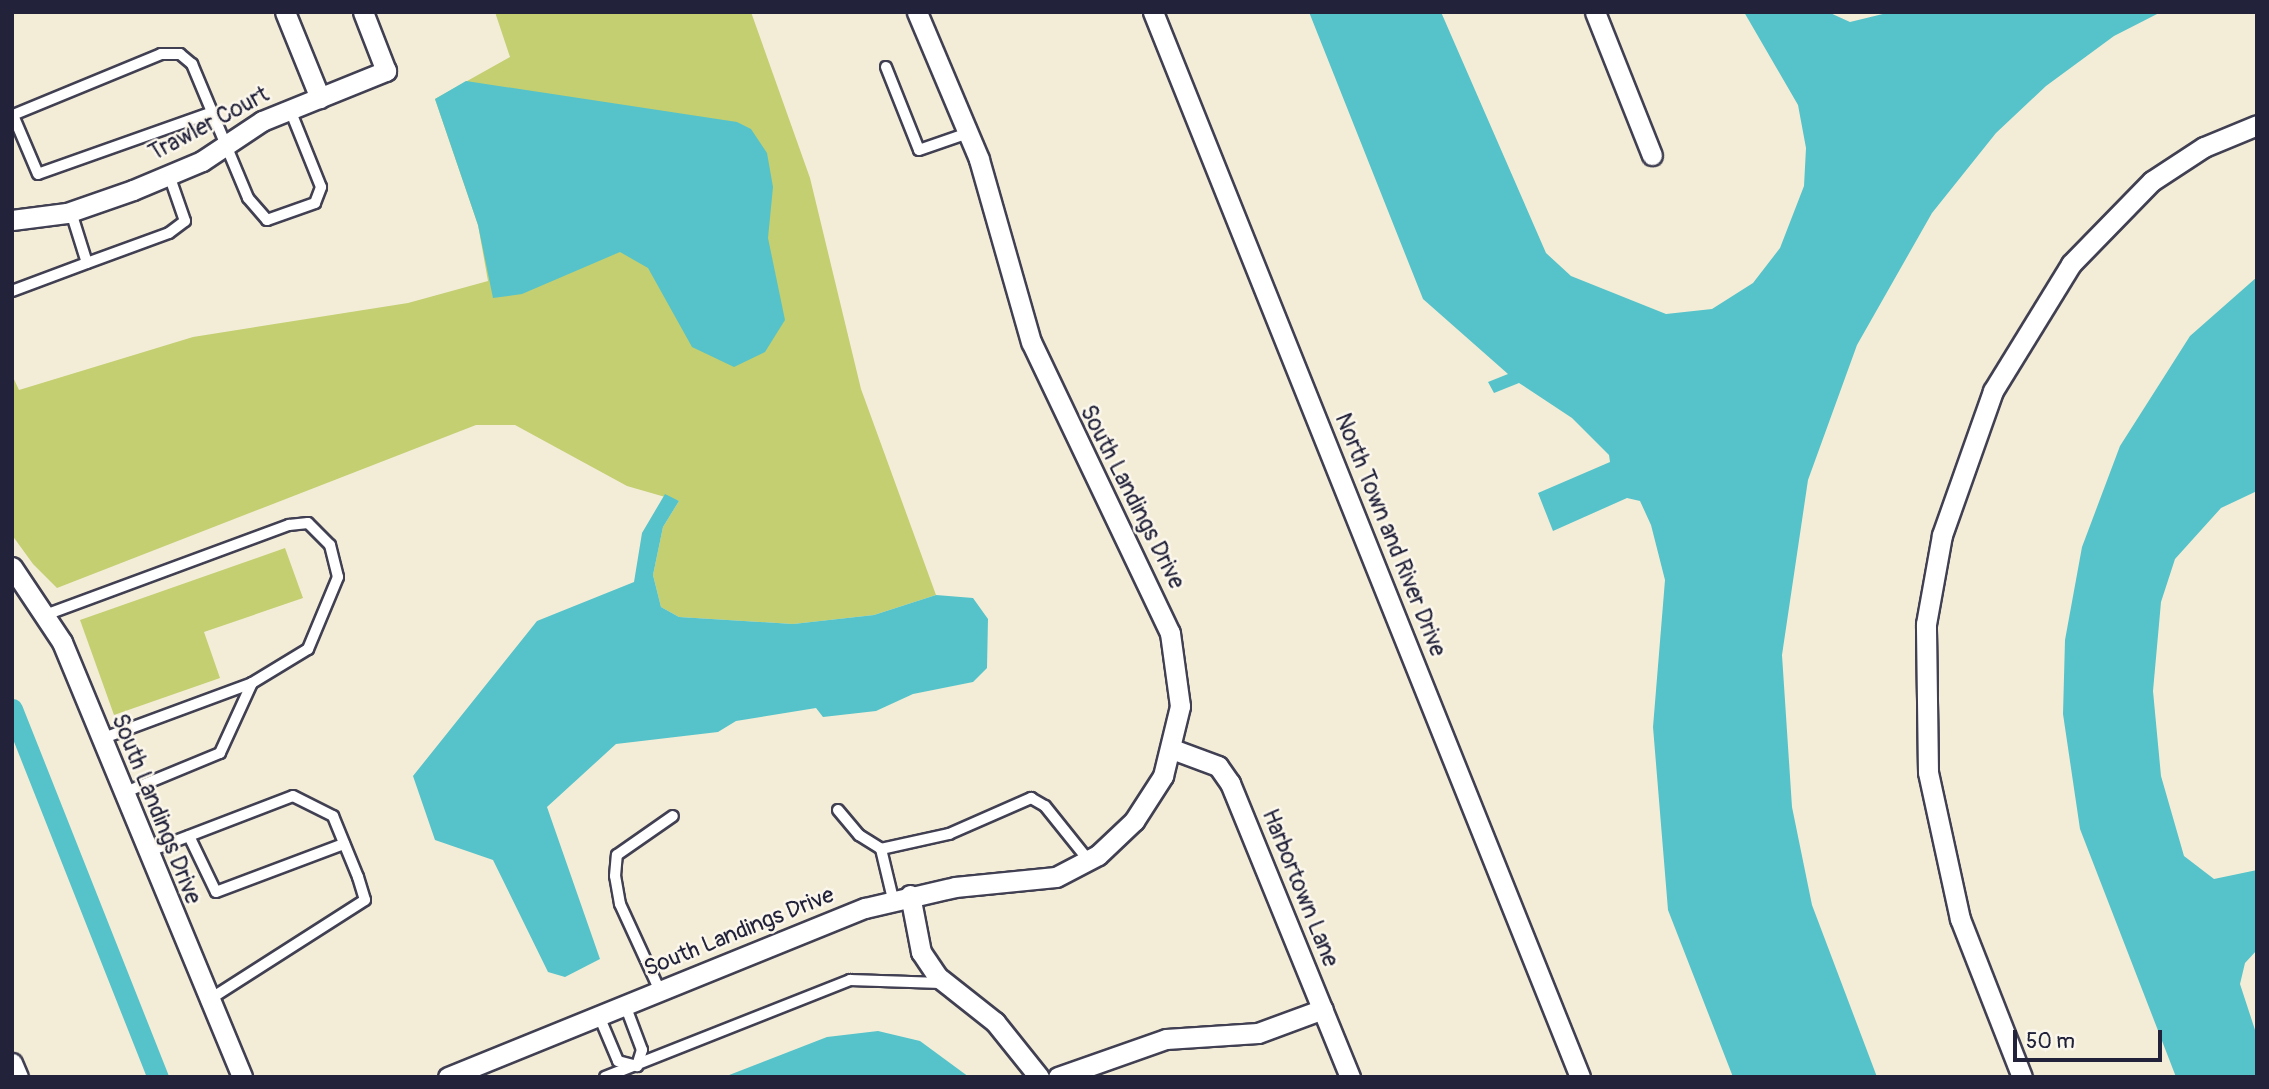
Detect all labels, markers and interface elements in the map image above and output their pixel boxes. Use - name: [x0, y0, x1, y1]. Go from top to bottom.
- street label: Trawler Court: [144, 81, 274, 167]
- street label: South Landings Drive: [1074, 401, 1190, 593]
- street label: North Town and River Drive: [1329, 409, 1451, 661]
- street label: South Landings Drive: [105, 710, 207, 908]
- street label: Harbortown Lane: [1256, 805, 1344, 971]
- street label: South Landings Drive: [640, 881, 838, 983]
- scale bar: [2017, 1016, 2166, 1060]
- text: 50 m: [2026, 1028, 2075, 1055]

